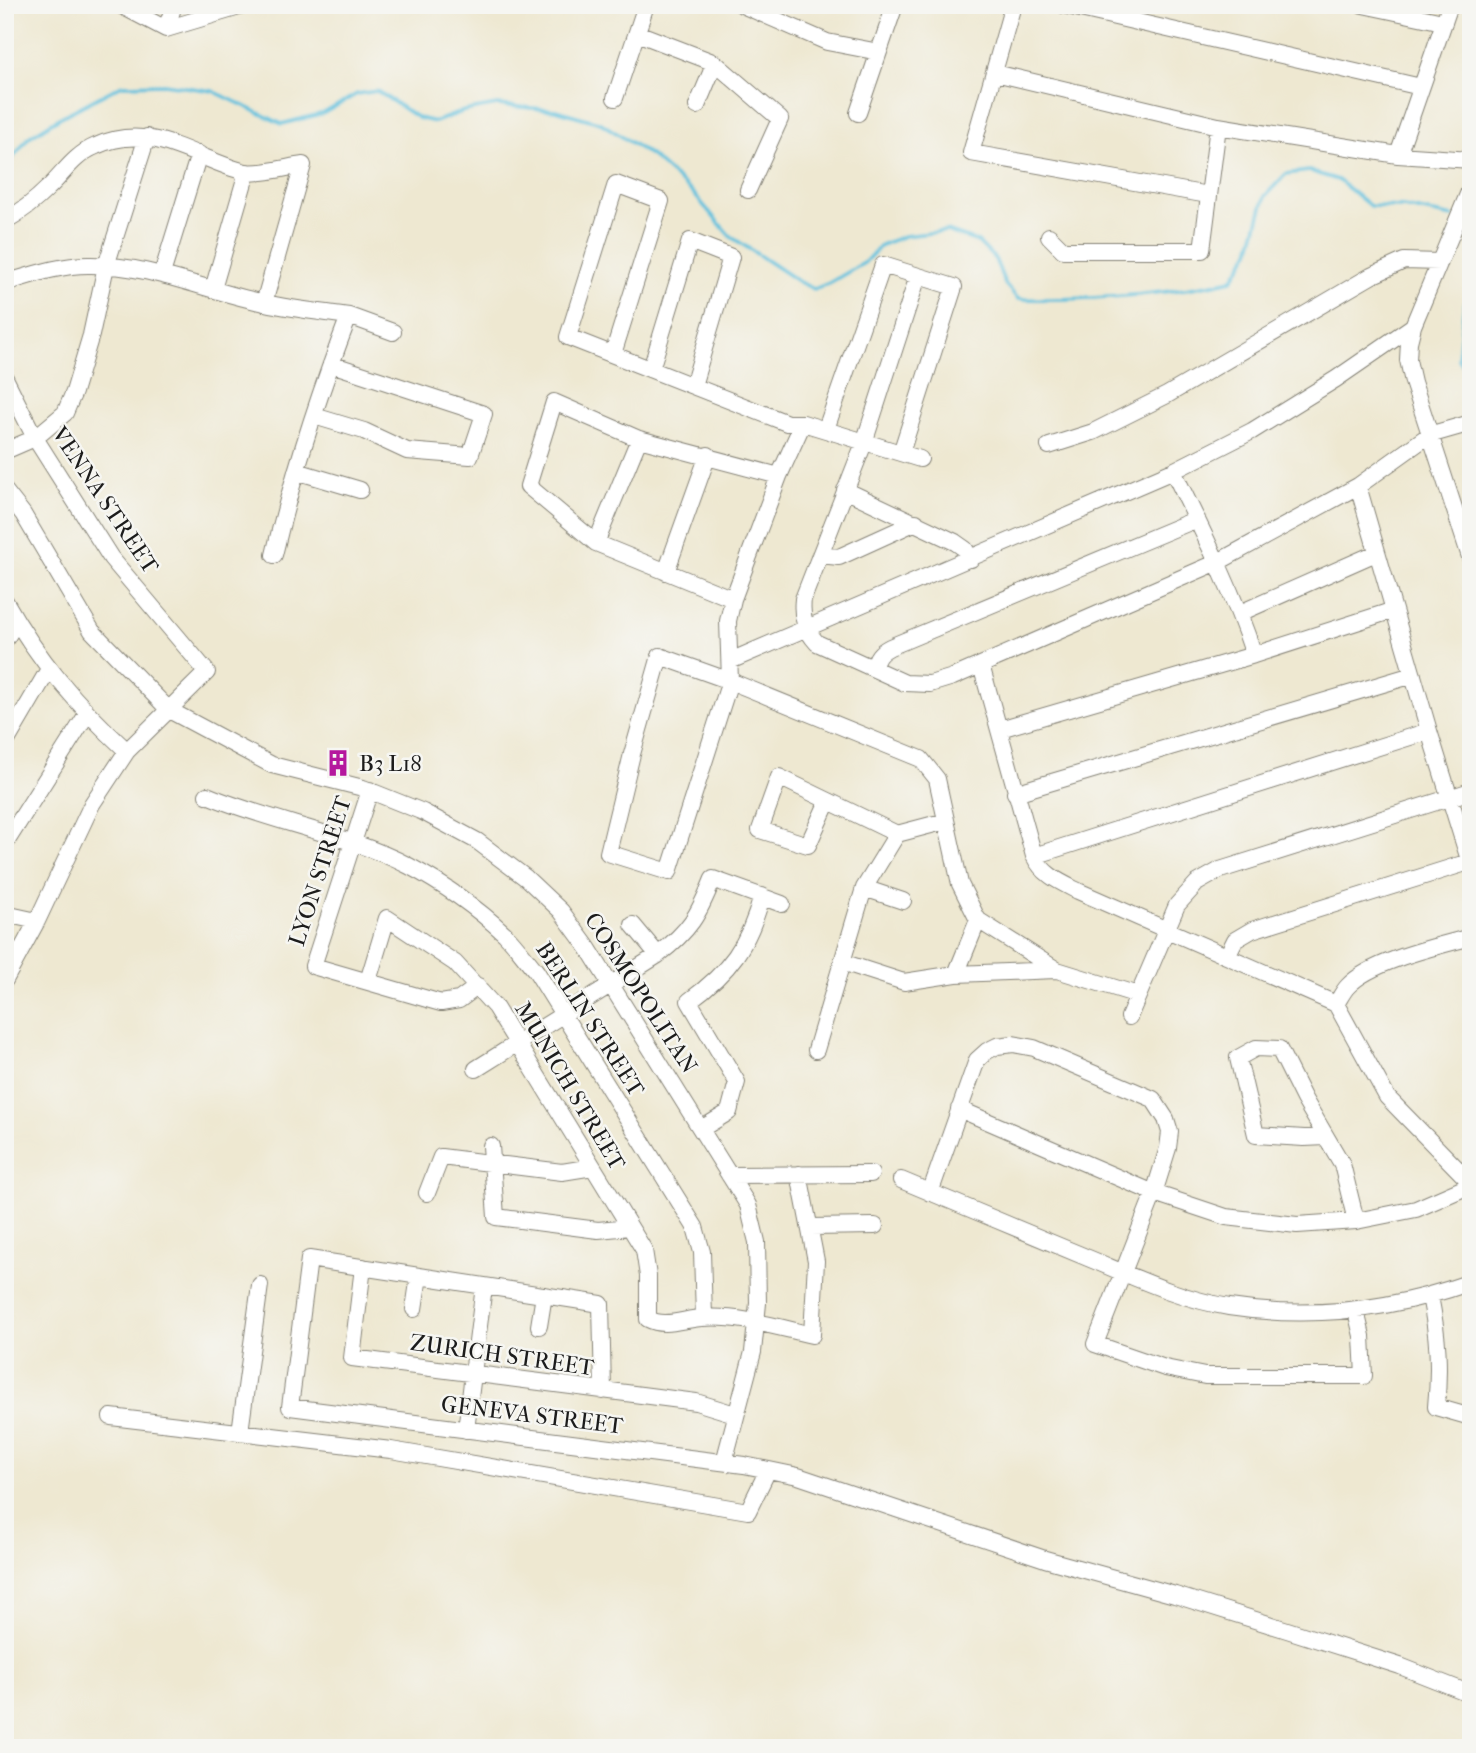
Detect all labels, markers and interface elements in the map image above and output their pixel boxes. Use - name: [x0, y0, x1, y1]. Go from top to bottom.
- street label: VENNA STREET: [45, 421, 164, 579]
- building icon: B3 L18: [323, 748, 353, 778]
- place label: B3 L18: [359, 750, 422, 777]
- street label: LYON STREET: [283, 792, 357, 949]
- street label: COSMOPOLITAN: [579, 908, 703, 1078]
- street label: BERLIN STREET: [530, 937, 650, 1102]
- street label: MUNICH STREET: [509, 997, 631, 1175]
- street label: ZURICH STREET: [408, 1329, 596, 1381]
- street label: GENEVA STREET: [440, 1390, 625, 1440]

